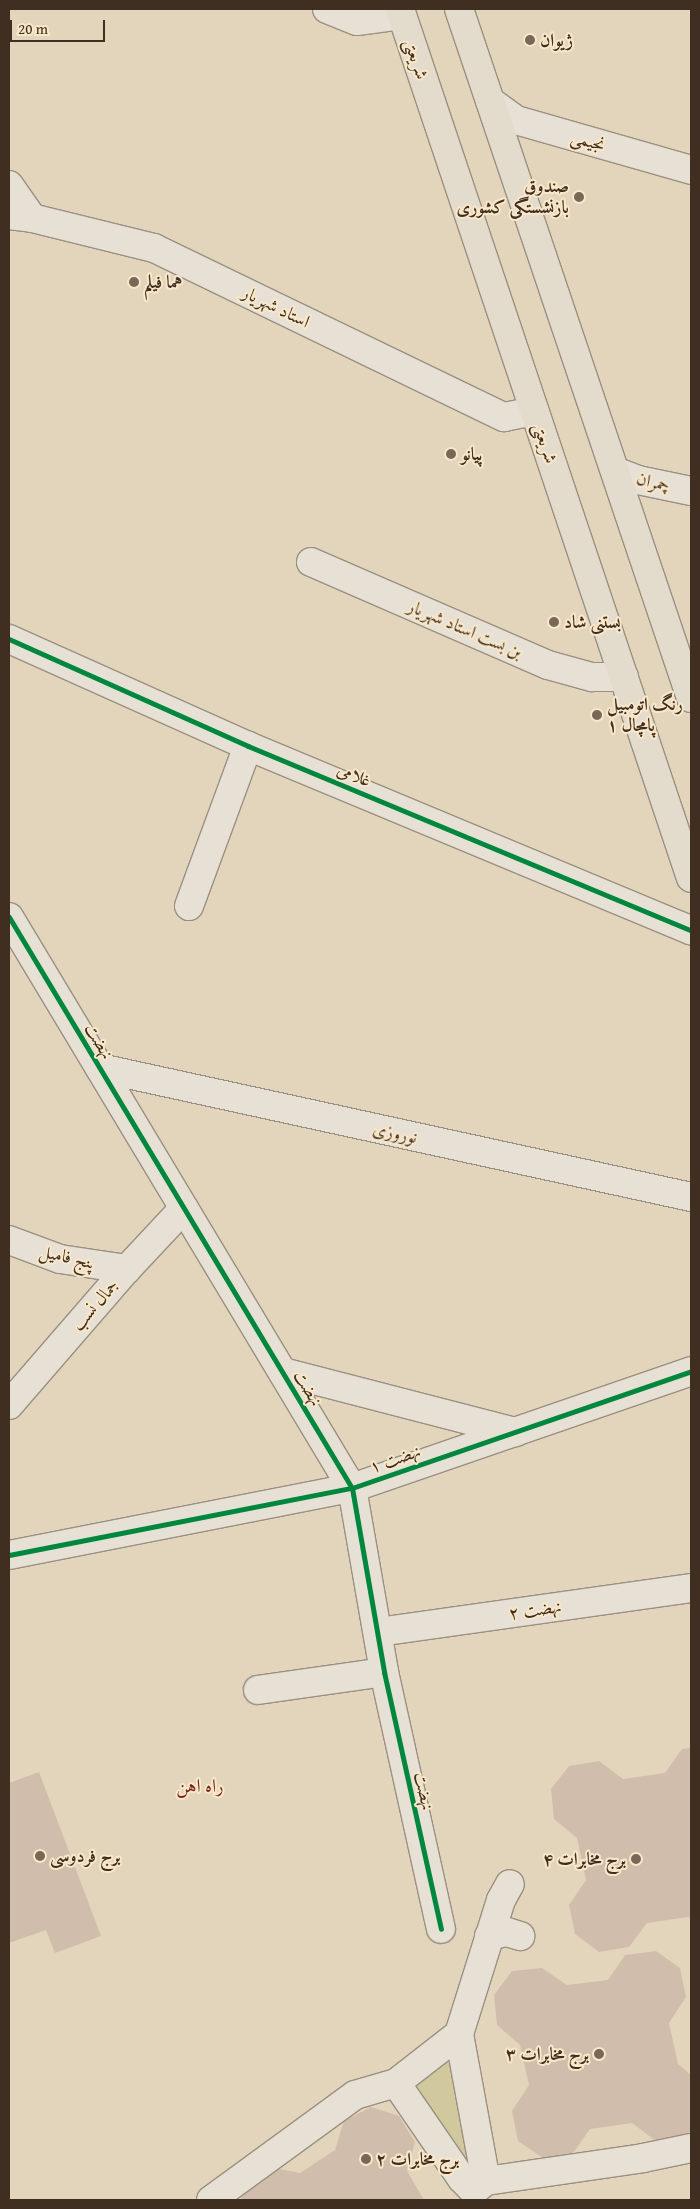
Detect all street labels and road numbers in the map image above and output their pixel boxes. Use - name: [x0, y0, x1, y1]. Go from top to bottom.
- street label: شریعتی: [399, 36, 433, 82]
- street label: نجیمی: [568, 126, 608, 156]
- street label: استاد شهریار: [239, 281, 313, 333]
- street label: شریعتی: [528, 420, 562, 466]
- street label: چمران: [634, 468, 672, 496]
- street label: بن بست استاد شهریار: [404, 595, 526, 663]
- street label: غلامی: [334, 758, 374, 792]
- street label: نهضت: [80, 1019, 118, 1063]
- street label: نوروزی: [371, 1118, 419, 1148]
- street label: پنج فامیل: [37, 1240, 97, 1274]
- street label: جمال نسب: [67, 1275, 123, 1335]
- street label: نهضت: [289, 1366, 327, 1410]
- street label: نهضت ۱: [366, 1440, 424, 1478]
- street label: نهضت ۲: [507, 1596, 563, 1624]
- street label: نهضت: [409, 1770, 439, 1812]

